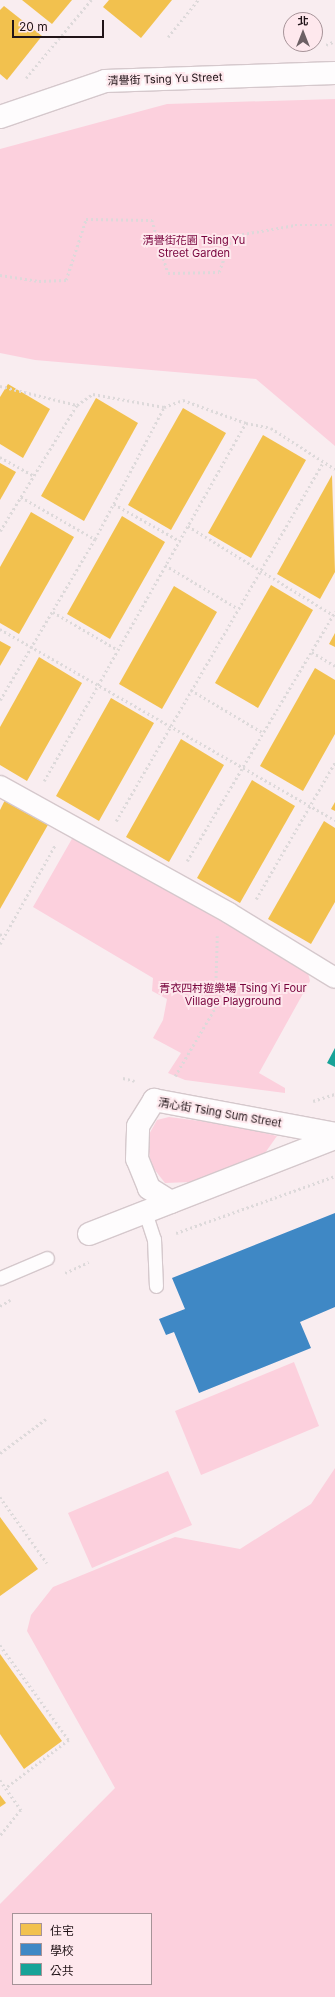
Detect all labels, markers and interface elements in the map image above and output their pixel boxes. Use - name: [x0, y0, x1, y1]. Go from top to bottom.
- scale bar: [14, 12, 106, 38]
- north arrow: [283, 12, 323, 52]
- text: 北: [298, 14, 309, 28]
- text: 20 m: [19, 19, 48, 34]
- street label: 清譽街 Tsing Yu Street: [107, 70, 223, 88]
- park label: 清譽街花園 Tsing Yu Street Garden: [143, 234, 245, 260]
- park label: 青衣四村遊樂場 Tsing Yi Four Village Playground: [159, 982, 307, 1008]
- street label: 清心街 Tsing Sum Street: [158, 1096, 282, 1130]
- legend: [12, 1913, 152, 1985]
- text: 住宅: [50, 1923, 74, 1938]
- text: 學校: [50, 1943, 74, 1958]
- text: 公共: [50, 1963, 74, 1978]

